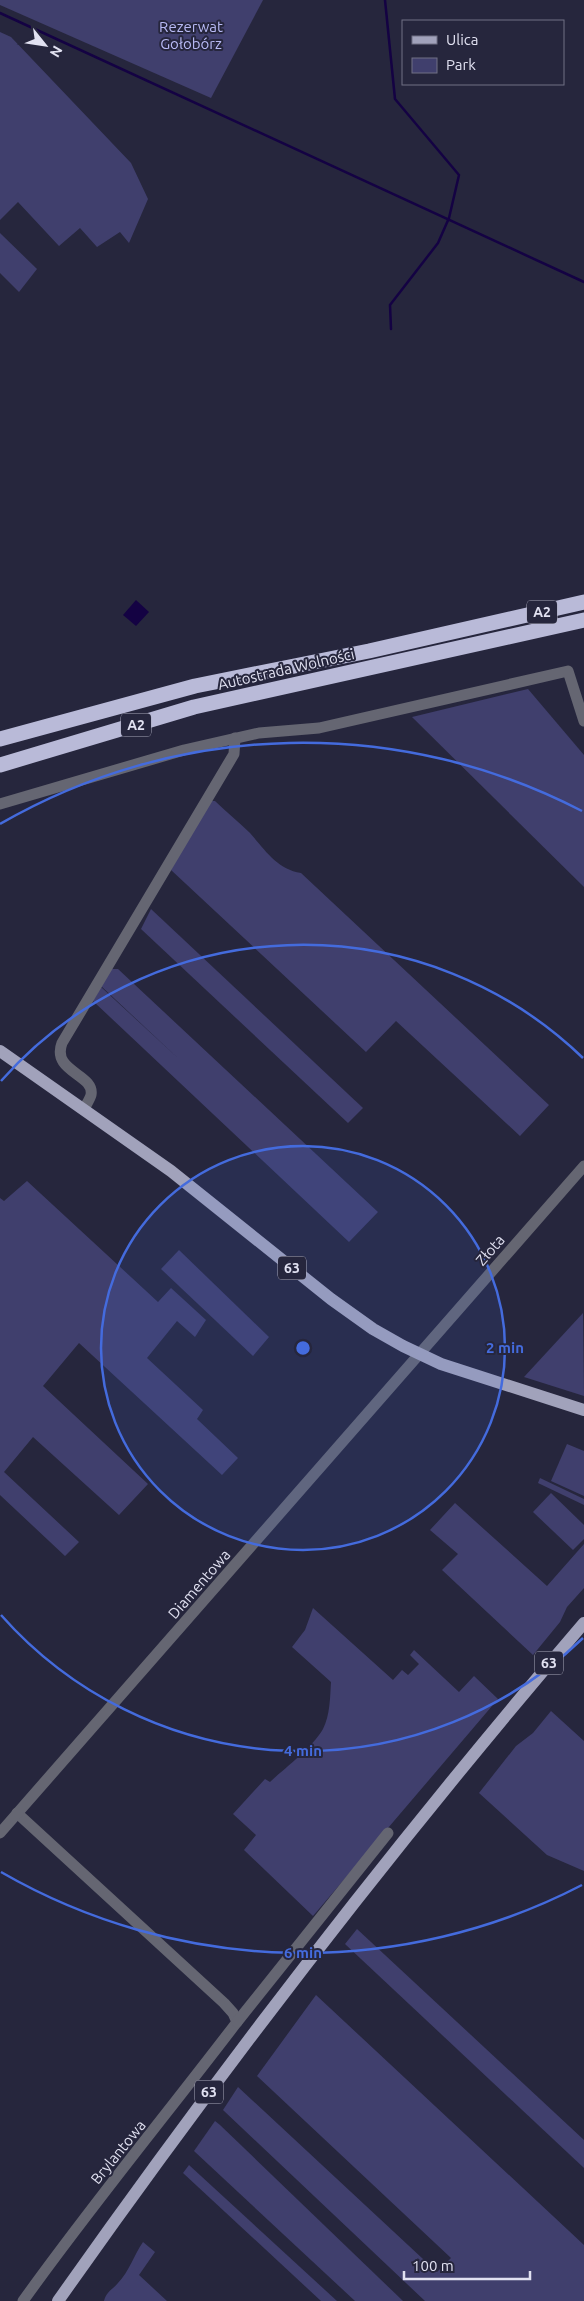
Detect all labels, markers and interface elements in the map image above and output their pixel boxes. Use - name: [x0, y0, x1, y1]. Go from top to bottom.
- park label: Rezerwat Gołobórz: [159, 18, 223, 52]
- north arrow: [20, 20, 70, 70]
- legend: [402, 20, 564, 85]
- text: Ulica: [446, 31, 478, 48]
- text: N: [47, 43, 66, 60]
- text: Park: [446, 56, 476, 73]
- road number: A2: [527, 600, 557, 624]
- street label: Autostrada Wolności: [216, 645, 356, 693]
- road number: A2: [121, 714, 151, 736]
- street label: Złota: [472, 1231, 508, 1269]
- road number: 63: [278, 1256, 306, 1280]
- centre of rings: [294, 1339, 312, 1357]
- text: 2 min: [486, 1339, 524, 1356]
- street label: Diamentowa: [164, 1546, 234, 1622]
- road number: 63: [535, 1652, 563, 1675]
- text: 4 min: [284, 1742, 322, 1759]
- text: 6 min: [284, 1944, 322, 1961]
- road number: 63: [195, 2080, 223, 2104]
- street label: Brylantowa: [87, 2117, 149, 2187]
- scale bar: [404, 2248, 530, 2280]
- text: 100 m: [412, 2257, 454, 2274]

